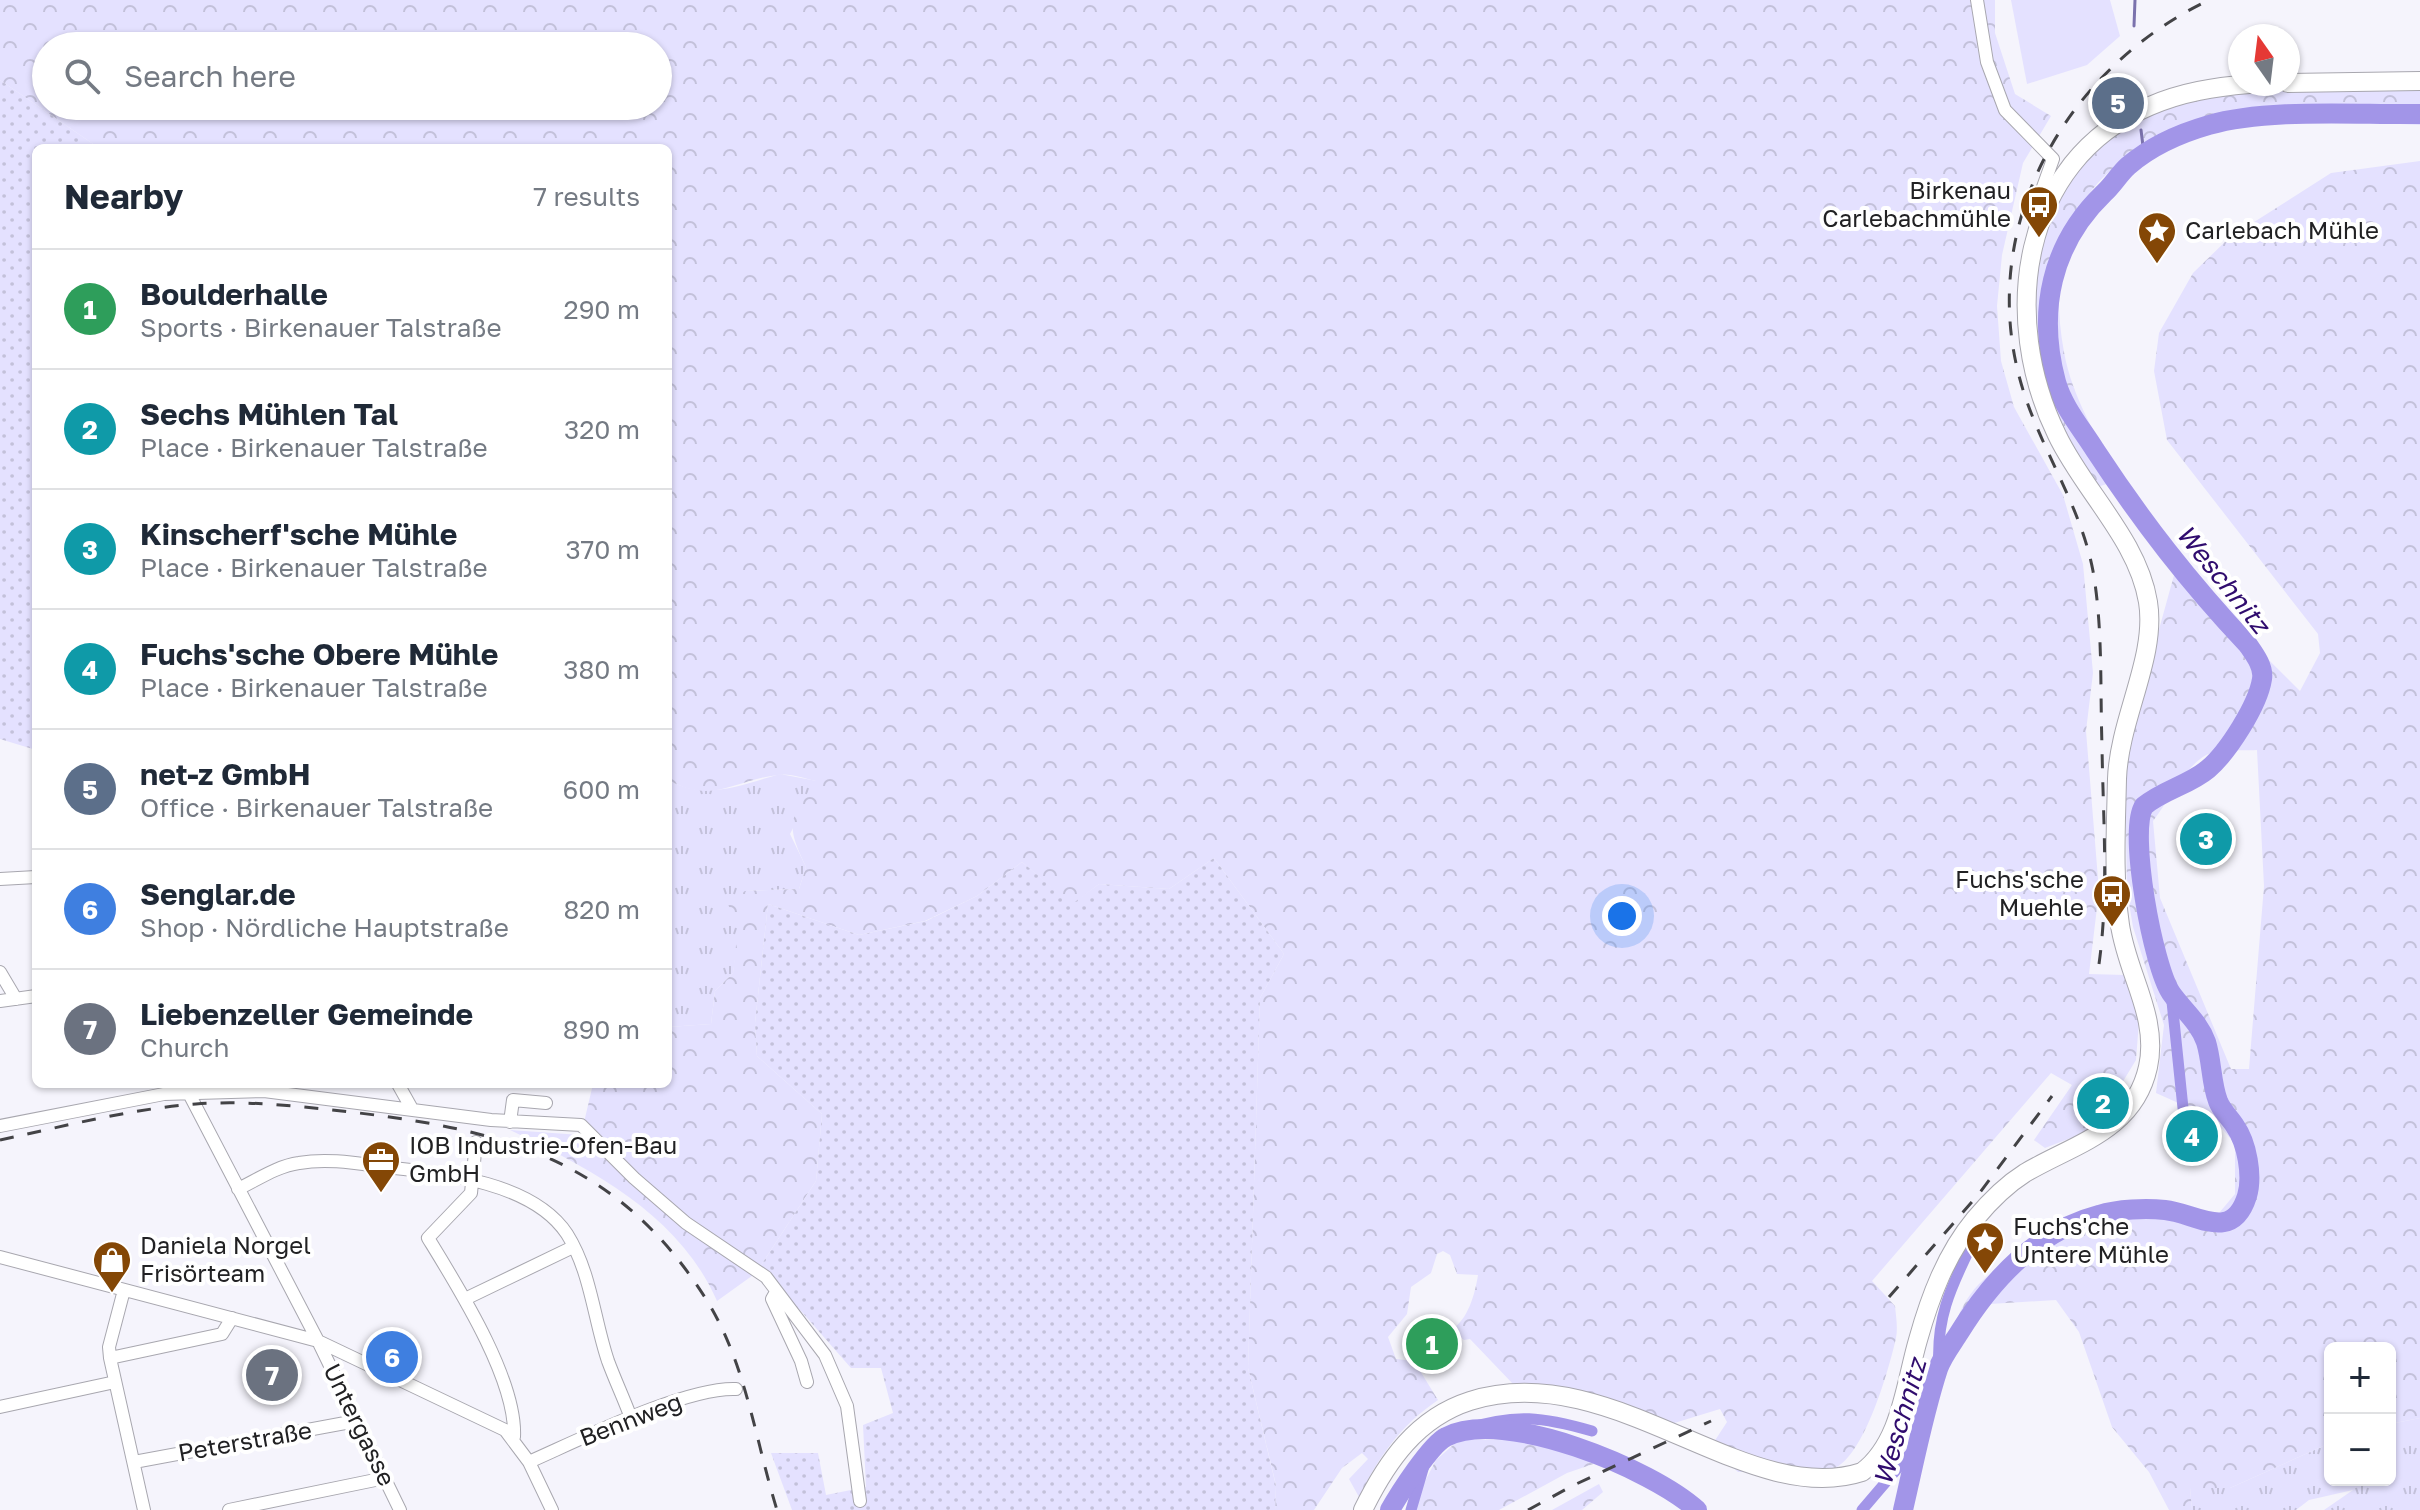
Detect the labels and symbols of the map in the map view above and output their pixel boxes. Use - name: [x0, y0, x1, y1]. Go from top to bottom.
- north arrow: [2228, 24, 2300, 96]
- pin: 5: [2092, 73, 2144, 133]
- place label: Birkenau Carlebachmühle: [1822, 175, 2011, 232]
- bus stop icon: Birkenau Carlebachmühle: [2018, 184, 2060, 239]
- place icon: Carlebach Mühle: [2136, 210, 2178, 265]
- place label: Carlebach Mühle: [2185, 215, 2379, 244]
- water label: Weschnitz: [2170, 518, 2278, 641]
- pin: 3: [2180, 809, 2232, 869]
- place label: Fuchs'sche Muehle: [1955, 864, 2084, 921]
- bus stop icon: Fuchs'sche Muehle: [2091, 873, 2133, 928]
- your location: [1602, 896, 1642, 936]
- pin: 2: [2077, 1073, 2129, 1133]
- pin: 4: [2166, 1106, 2218, 1166]
- place label: IOB Industrie-Ofen-Bau GmbH: [409, 1130, 677, 1187]
- office icon: IOB Industrie-Ofen-Bau GmbH: [360, 1139, 402, 1194]
- place label: Fuchs'che Untere Mühle: [2013, 1211, 2169, 1268]
- place icon: Fuchs'che Untere Mühle: [1964, 1220, 2006, 1275]
- place label: Daniela Norgel Frisörteam: [140, 1230, 311, 1287]
- shop icon: Daniela Norgel Frisörteam: [91, 1239, 133, 1294]
- pin: 1: [1406, 1314, 1458, 1374]
- pin: 6: [366, 1327, 418, 1387]
- pin: 7: [246, 1345, 298, 1405]
- water label: Weschnitz: [1867, 1352, 1933, 1489]
- street label: Untergasse: [318, 1358, 402, 1490]
- street label: Bennweg: [575, 1386, 686, 1451]
- street label: Peterstraße: [176, 1415, 314, 1467]

